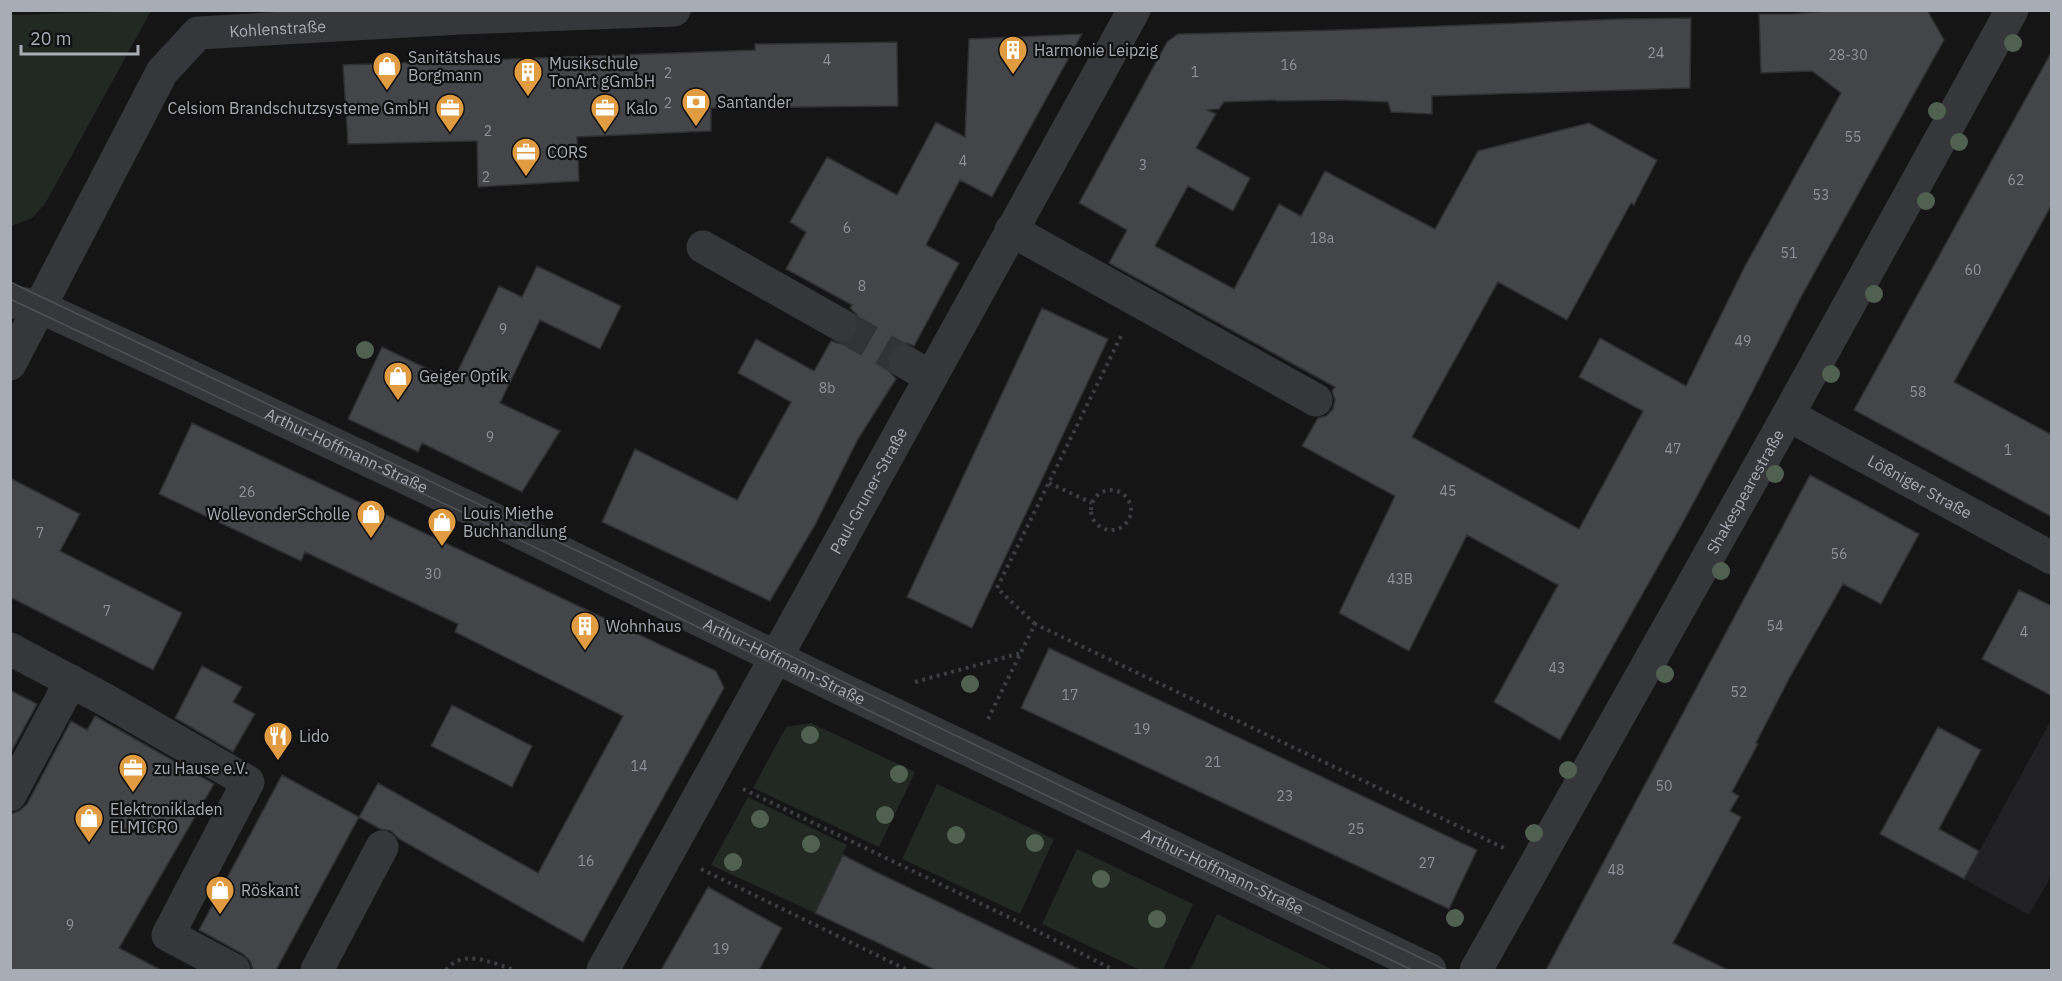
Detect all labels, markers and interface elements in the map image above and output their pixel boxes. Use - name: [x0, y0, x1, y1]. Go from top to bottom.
- street label: Kohlenstraße: [229, 16, 327, 41]
- scale bar: [21, 18, 138, 56]
- text: 20 m: [30, 27, 72, 50]
- building icon: Harmonie Leipzig: [997, 34, 1029, 76]
- place label: Harmonie Leipzig: [1034, 40, 1159, 60]
- house number: 24: [1648, 44, 1664, 62]
- house number: 28-30: [1828, 46, 1868, 64]
- place label: Sanitätshaus Borgmann: [408, 47, 501, 85]
- shop icon: Sanitätshaus Borgmann: [371, 50, 403, 92]
- house number: 4: [823, 51, 831, 69]
- place label: Musikschule TonArt gGmbH: [549, 53, 655, 91]
- building icon: Musikschule TonArt gGmbH: [512, 56, 544, 98]
- house number: 16: [1281, 56, 1297, 74]
- house number: 1: [1191, 63, 1199, 81]
- house number: 2: [664, 64, 672, 82]
- bank icon: Santander: [680, 86, 712, 128]
- office icon: Celsiom Brandschutzsysteme GmbH: [434, 92, 466, 134]
- office icon: Kalo: [589, 92, 621, 134]
- place label: Santander: [717, 92, 791, 112]
- house number: 2: [664, 94, 672, 112]
- place label: Celsiom Brandschutzsysteme GmbH: [168, 98, 429, 118]
- place label: Kalo: [626, 98, 658, 118]
- house number: 2: [484, 122, 492, 140]
- house number: 55: [1845, 128, 1861, 146]
- office icon: CORS: [510, 136, 542, 178]
- place label: CORS: [547, 142, 588, 162]
- house number: 4: [959, 152, 967, 170]
- house number: 3: [1139, 156, 1147, 174]
- house number: 2: [482, 168, 490, 186]
- house number: 62: [2008, 171, 2024, 189]
- house number: 53: [1813, 186, 1829, 204]
- house number: 6: [843, 219, 851, 237]
- house number: 18a: [1310, 229, 1335, 247]
- house number: 51: [1781, 244, 1797, 262]
- house number: 60: [1965, 261, 1981, 279]
- house number: 8: [858, 277, 866, 295]
- house number: 9: [499, 320, 507, 338]
- house number: 49: [1735, 332, 1751, 350]
- shop icon: Geiger Optik: [382, 360, 414, 402]
- place label: Geiger Optik: [419, 366, 509, 386]
- house number: 8b: [819, 379, 835, 397]
- house number: 58: [1910, 383, 1926, 401]
- street label: Arthur-Hoffmann-Straße: [262, 403, 431, 497]
- street label: Paul-Gruner-Straße: [825, 423, 911, 557]
- street label: Shakespearestraße: [1702, 425, 1788, 557]
- house number: 9: [486, 428, 494, 446]
- house number: 47: [1665, 440, 1681, 458]
- house number: 1: [2004, 441, 2012, 459]
- street label: Lößniger Straße: [1864, 450, 1975, 523]
- house number: 45: [1440, 482, 1456, 500]
- house number: 26: [239, 483, 255, 501]
- shop icon: WollevonderScholle: [355, 498, 387, 540]
- place label: Louis Miethe Buchhandlung: [463, 503, 567, 541]
- place label: WollevonderScholle: [207, 504, 350, 524]
- shop icon: Louis Miethe Buchhandlung: [426, 506, 458, 548]
- house number: 7: [36, 524, 44, 542]
- house number: 56: [1831, 545, 1847, 563]
- house number: 30: [425, 565, 441, 583]
- house number: 43B: [1387, 570, 1413, 588]
- house number: 7: [103, 602, 111, 620]
- building icon: Wohnhaus: [569, 610, 601, 652]
- street label: Arthur-Hoffmann-Straße: [700, 613, 869, 709]
- place label: Wohnhaus: [606, 616, 682, 636]
- house number: 54: [1767, 617, 1783, 635]
- house number: 4: [2020, 623, 2028, 641]
- house number: 43: [1549, 659, 1565, 677]
- house number: 52: [1731, 683, 1747, 701]
- house number: 17: [1062, 686, 1078, 704]
- restaurant icon: Lido: [262, 720, 294, 762]
- house number: 19: [1134, 720, 1150, 738]
- place label: Lido: [299, 726, 329, 746]
- office icon: zu Hause e.V.: [117, 752, 149, 794]
- house number: 21: [1205, 753, 1221, 771]
- house number: 14: [631, 757, 647, 775]
- place label: zu Hause e.V.: [154, 758, 249, 778]
- house number: 50: [1656, 777, 1672, 795]
- house number: 23: [1277, 787, 1293, 805]
- place label: Elektronikladen ELMICRO: [110, 799, 223, 837]
- shop icon: Elektronikladen ELMICRO: [73, 802, 105, 844]
- house number: 25: [1348, 820, 1364, 838]
- street label: Arthur-Hoffmann-Straße: [1138, 824, 1307, 918]
- house number: 16: [578, 852, 594, 870]
- house number: 27: [1419, 854, 1435, 872]
- house number: 48: [1608, 861, 1624, 879]
- shop icon: Röskant: [204, 874, 236, 916]
- place label: Röskant: [241, 880, 299, 900]
- house number: 9: [66, 916, 74, 934]
- house number: 19: [713, 940, 729, 958]

